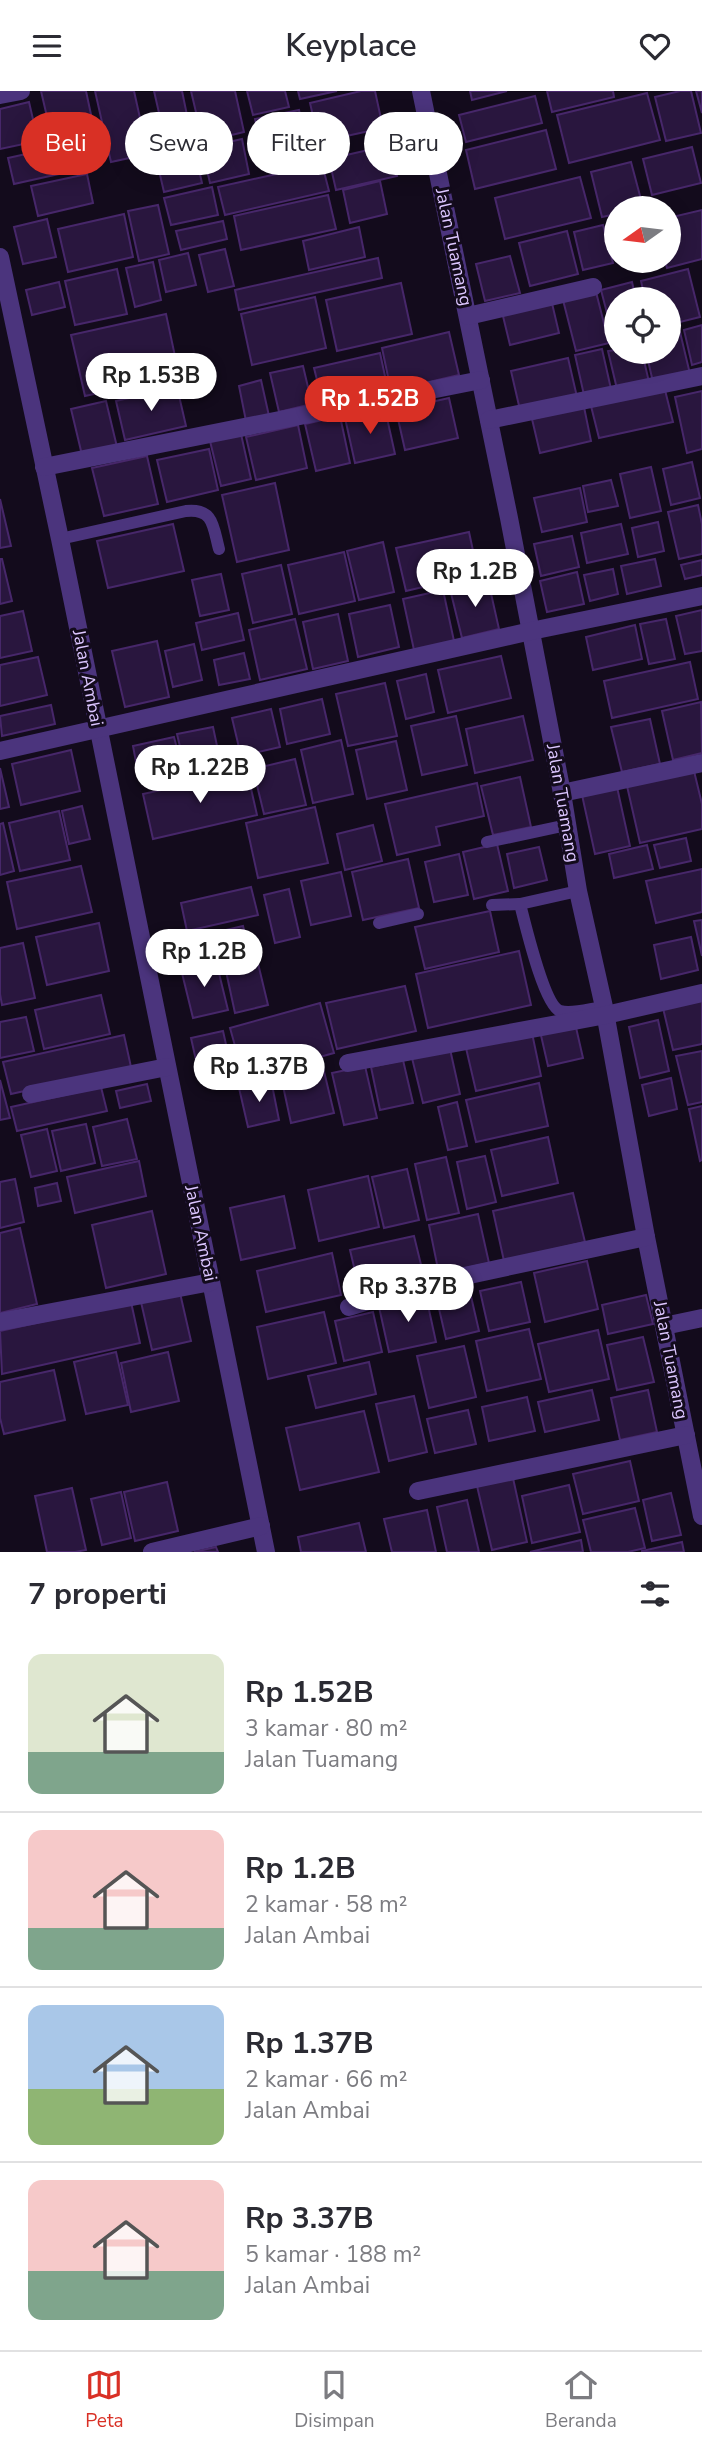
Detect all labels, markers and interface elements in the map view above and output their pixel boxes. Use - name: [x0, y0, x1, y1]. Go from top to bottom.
- text: Keyplace: [285, 24, 417, 67]
- icon: menu: [28, 27, 66, 65]
- icon: heart: [636, 27, 674, 65]
- chip: Beli: [21, 112, 111, 175]
- chip: Sewa: [125, 112, 233, 175]
- chip: Filter: [247, 112, 350, 175]
- chip: Baru: [364, 112, 463, 175]
- street label: Jalan Tuamang: [430, 185, 478, 308]
- north arrow: [604, 196, 681, 273]
- map controls: [604, 196, 681, 364]
- button: locate: [604, 287, 681, 364]
- pin: Rp 1.53B: [79, 353, 223, 413]
- text: Rp 1.53B: [102, 360, 200, 391]
- pin: Rp 1.52B: [298, 377, 442, 436]
- text: Rp 1.52B: [321, 383, 419, 414]
- pin: Rp 1.2B: [410, 549, 540, 609]
- text: Rp 1.2B: [433, 556, 517, 587]
- street label: Jalan Ambai: [67, 627, 109, 728]
- street label: Jalan Tuamang: [541, 741, 585, 864]
- pin: Rp 1.22B: [128, 745, 272, 805]
- text: Rp 1.22B: [151, 752, 249, 783]
- pin: Rp 1.2B: [139, 929, 269, 989]
- text: Rp 1.2B: [162, 936, 246, 967]
- pin: Rp 1.37B: [187, 1045, 331, 1104]
- text: Rp 1.37B: [210, 1051, 308, 1082]
- street label: Jalan Ambai: [179, 1182, 223, 1283]
- pin: Rp 3.37B: [336, 1265, 480, 1324]
- text: Rp 3.37B: [359, 1271, 457, 1302]
- street label: Jalan Tuamang: [648, 1298, 694, 1421]
- text: 7 properti: [28, 1574, 167, 1615]
- icon: filters: [636, 1575, 674, 1613]
- text: Rp 1.52B: [245, 1672, 374, 1713]
- icon: home: [84, 1682, 168, 1766]
- text: 3 kamar · 80 m²: [245, 1713, 407, 1744]
- text: Jalan Tuamang: [245, 1744, 398, 1775]
- text: Rp 1.2B: [245, 1848, 356, 1889]
- icon: home: [84, 1858, 168, 1942]
- text: 2 kamar · 58 m²: [245, 1889, 407, 1920]
- text: Jalan Ambai: [245, 1920, 370, 1951]
- text: Rp 1.37B: [245, 2023, 374, 2064]
- icon: home: [84, 2033, 168, 2117]
- text: 2 kamar · 66 m²: [245, 2064, 407, 2095]
- text: Jalan Ambai: [245, 2095, 370, 2126]
- text: Rp 3.37B: [245, 2198, 374, 2239]
- icon: home: [84, 2208, 168, 2292]
- text: 5 kamar · 188 m²: [245, 2239, 421, 2270]
- text: Jalan Ambai: [245, 2270, 370, 2301]
- tab: Peta: [85, 2366, 124, 2434]
- tab: Disimpan: [294, 2366, 375, 2434]
- tab: Beranda: [545, 2366, 617, 2434]

